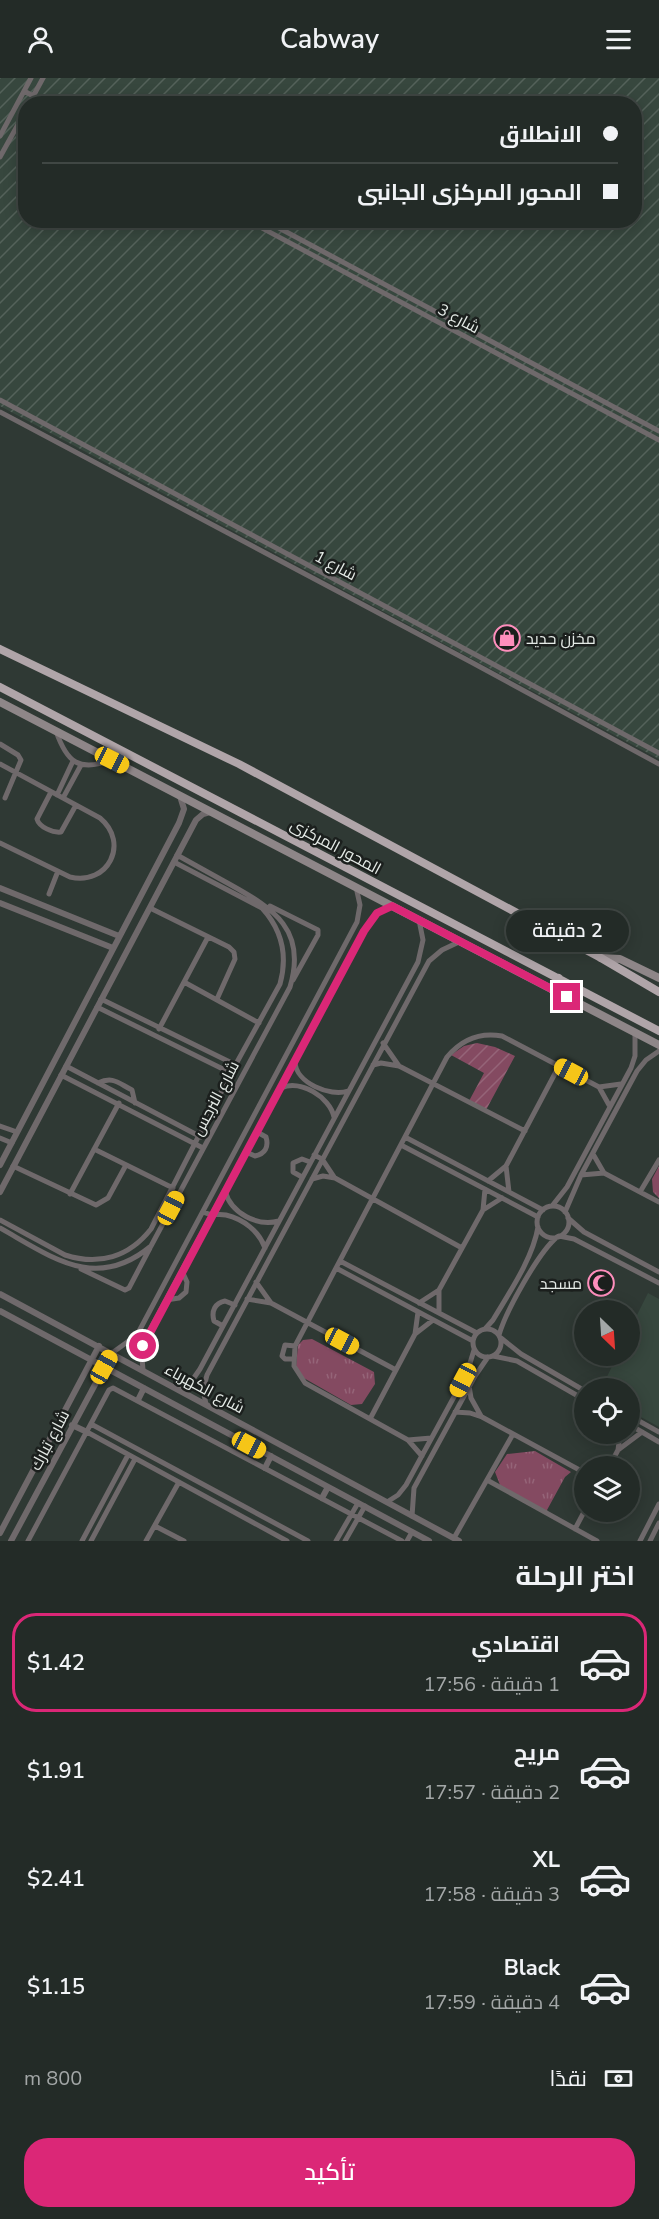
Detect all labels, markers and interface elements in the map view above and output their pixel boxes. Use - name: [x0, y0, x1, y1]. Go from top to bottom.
- text: Cabway: [280, 21, 379, 58]
- icon: person: [24, 23, 57, 56]
- icon: menu: [602, 23, 635, 56]
- text: الانطلاق: [499, 120, 582, 150]
- text: المحور المركزى الجانبى: [357, 178, 582, 208]
- street label: شارع 3: [434, 299, 483, 339]
- street label: شارع 1: [311, 546, 360, 586]
- shop icon: مخزن حديد: [492, 623, 522, 653]
- place label: مخزن حديد: [526, 628, 596, 650]
- car: [92, 744, 132, 776]
- street label: المحور المركزى: [286, 814, 385, 880]
- callout: 2 دقيقة: [506, 910, 628, 952]
- text: 2 دقيقة: [532, 917, 603, 944]
- route end: [553, 983, 580, 1010]
- car: [551, 1056, 591, 1088]
- street label: شارع النرجس: [187, 1057, 245, 1140]
- car: [155, 1188, 187, 1228]
- mosque icon: مسجد: [586, 1268, 616, 1298]
- place label: مسجد: [540, 1273, 582, 1295]
- north arrow: [574, 1300, 640, 1366]
- map controls: [574, 1300, 640, 1522]
- car: [322, 1325, 362, 1357]
- route start: [129, 1332, 156, 1359]
- car: [87, 1347, 121, 1387]
- street label: شارع الكهرباء: [161, 1359, 248, 1419]
- car: [447, 1360, 479, 1400]
- button: locate: [574, 1378, 640, 1444]
- street label: شارع تبارك: [25, 1406, 75, 1475]
- car: [229, 1429, 269, 1461]
- button: layers: [574, 1456, 640, 1522]
- text: اختر الرحلة: [515, 1558, 635, 1595]
- text: اقتصادي: [471, 1630, 560, 1660]
- icon: car: [578, 1636, 632, 1690]
- text: $1.42: [27, 1648, 85, 1678]
- text: 1 دقيقة · 17:56: [423, 1671, 560, 1698]
- text: مريح: [514, 1738, 560, 1768]
- icon: car: [578, 1744, 632, 1798]
- text: $1.91: [27, 1756, 85, 1786]
- text: 2 دقيقة · 17:57: [423, 1779, 560, 1806]
- text: XL: [533, 1845, 560, 1875]
- icon: car: [578, 1852, 632, 1906]
- text: $2.41: [27, 1864, 85, 1894]
- text: 3 دقيقة · 17:58: [423, 1881, 560, 1908]
- text: Black: [504, 1953, 560, 1983]
- icon: car: [578, 1960, 632, 2014]
- text: $1.15: [27, 1972, 85, 2002]
- text: 4 دقيقة · 17:59: [423, 1989, 560, 2016]
- icon: cash: [602, 2062, 635, 2095]
- text: نقدًا: [549, 2064, 587, 2094]
- text: 800 m: [24, 2065, 82, 2092]
- button: تأكيد: [24, 2138, 635, 2207]

